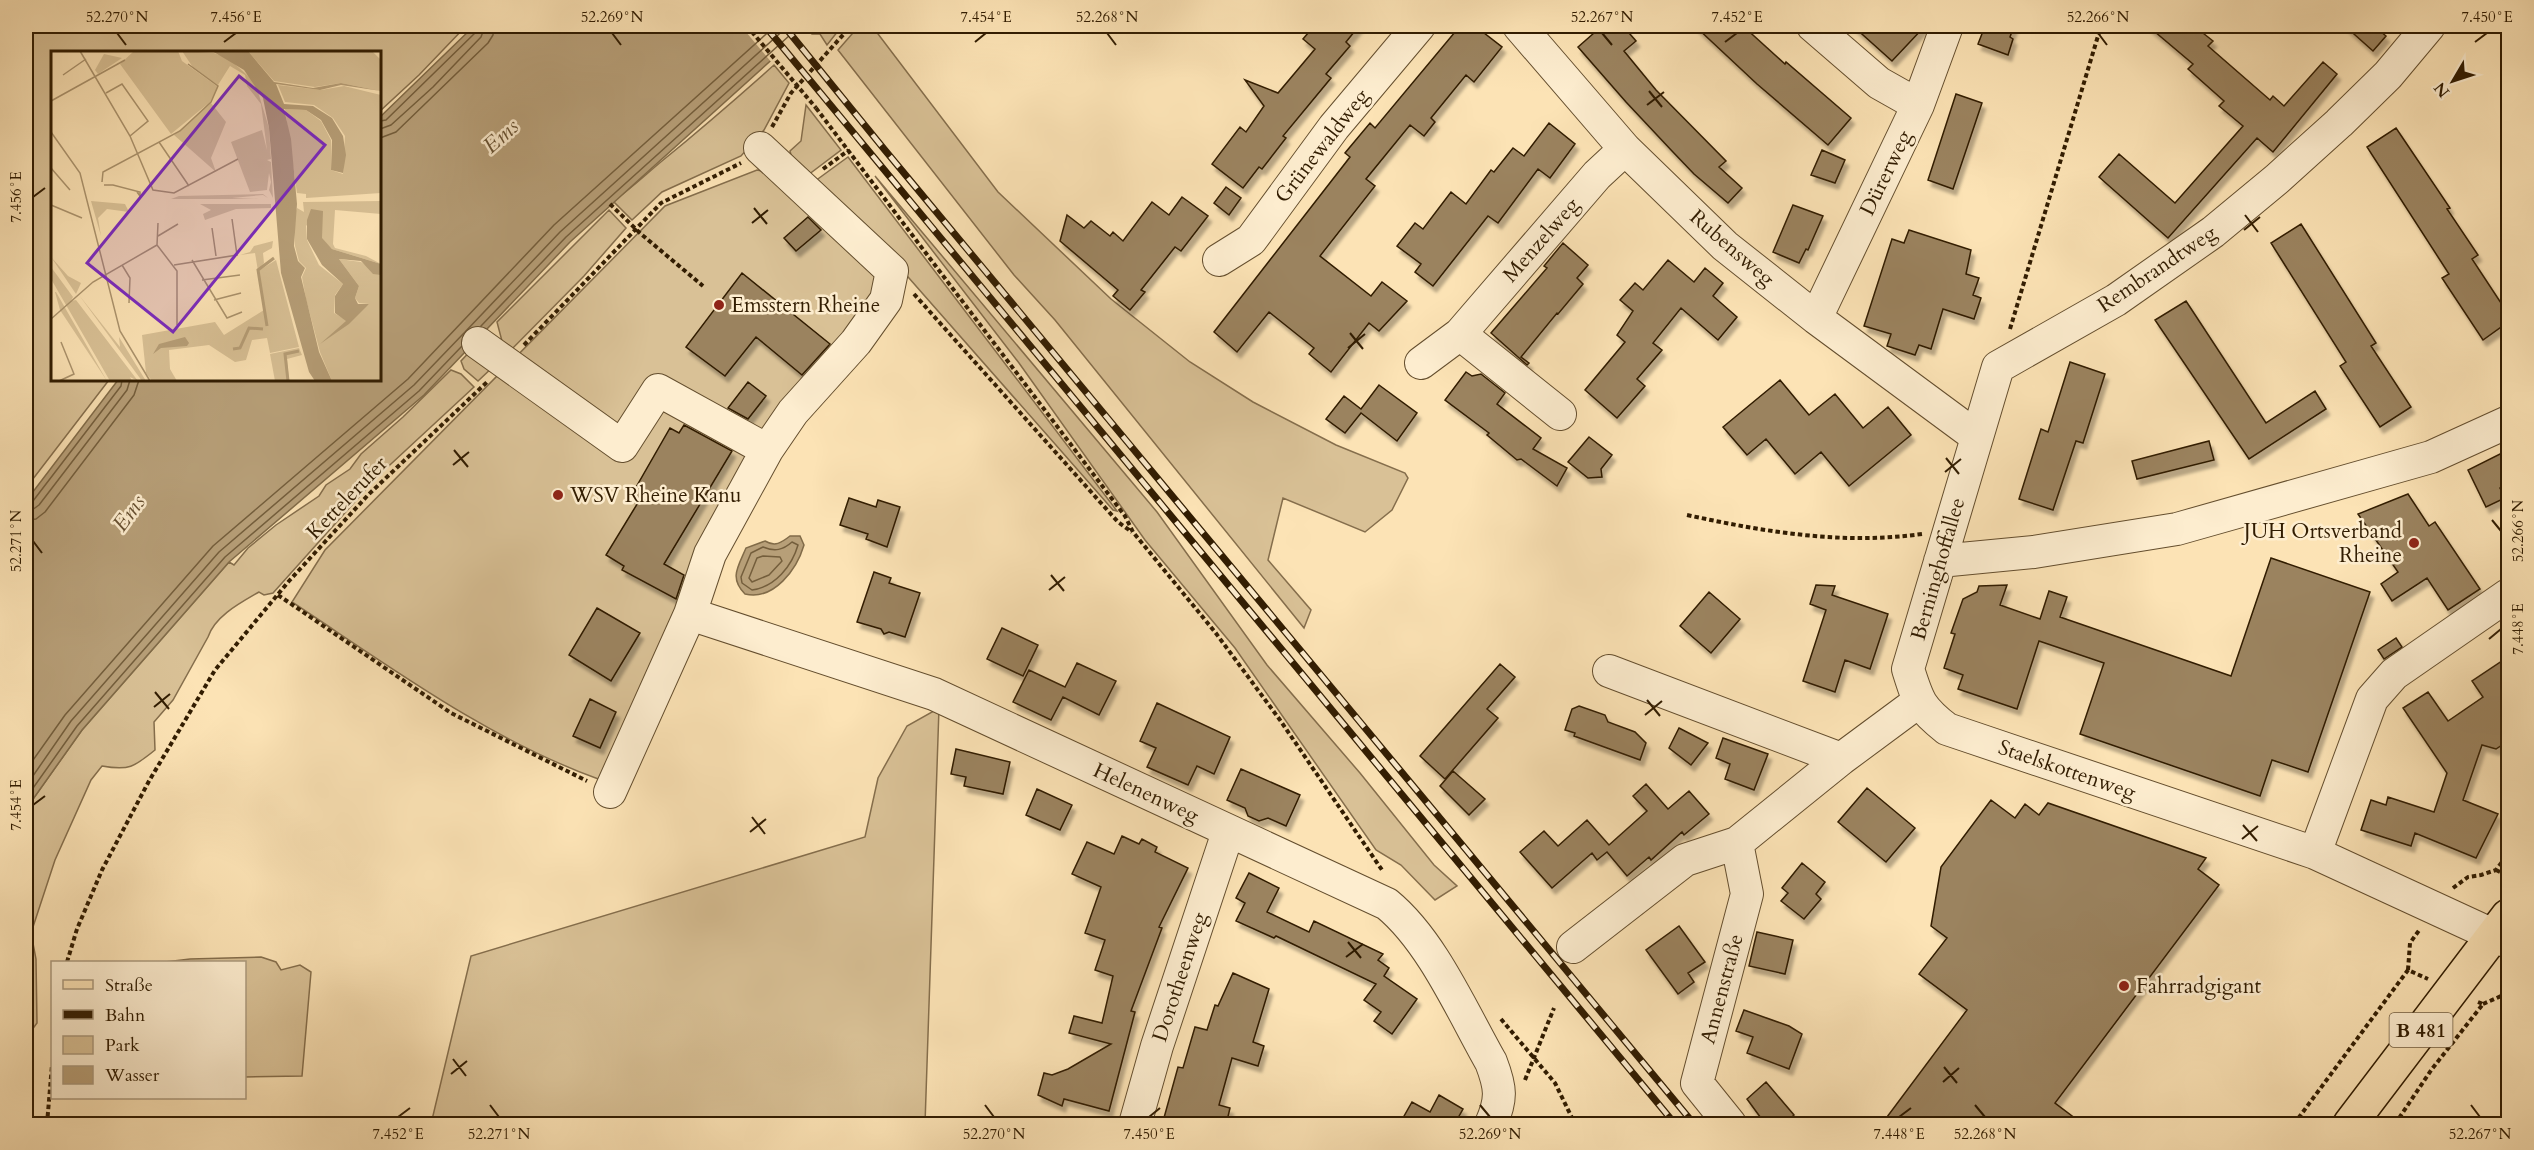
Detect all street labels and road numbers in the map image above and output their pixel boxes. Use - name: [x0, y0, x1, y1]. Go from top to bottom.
- street label: Grünewaldweg: [1268, 83, 1376, 209]
- street label: Dürerweg: [1853, 125, 1919, 221]
- street label: Menzelweg: [1496, 191, 1586, 289]
- street label: Rubensweg: [1683, 203, 1781, 293]
- street label: Rembrandtweg: [2092, 218, 2222, 320]
- street label: Kettelerufer: [300, 450, 394, 546]
- street label: Berninghoffallee: [1904, 494, 1972, 644]
- street label: Staelskottenweg: [1994, 733, 2140, 807]
- street label: Helenenweg: [1088, 756, 1204, 830]
- street label: Dorotheenweg: [1145, 908, 1215, 1046]
- street label: Annenstraße: [1693, 931, 1751, 1047]
- road number: B 481: [2390, 1013, 2452, 1047]

